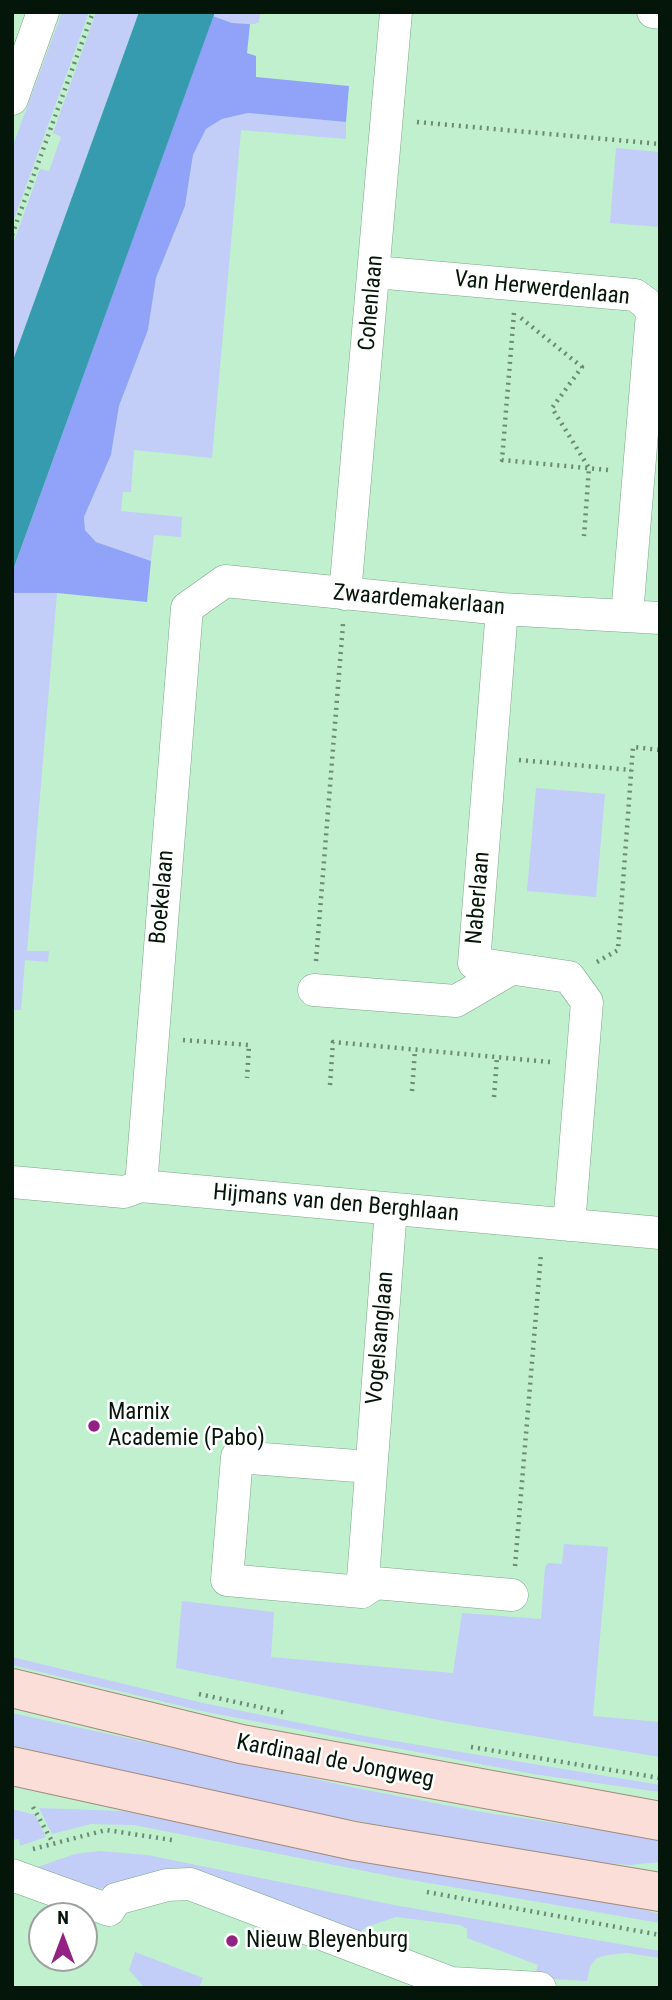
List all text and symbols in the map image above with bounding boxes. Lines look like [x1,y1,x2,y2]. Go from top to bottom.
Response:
street label: Cohenlaan [354,254,390,352]
street label: Van Herwerdenlaan [453,266,631,312]
street label: Zwaardemakerlaan [332,580,506,622]
street label: Boekelaan [145,849,181,945]
street label: Naberlaan [461,851,497,945]
street label: Hijmans van den Berghlaan [212,1180,460,1228]
street label: Vogelsanglaan [361,1270,401,1406]
place label: Marnix Academie (Pabo) [108,1399,265,1453]
marker: Marnix Academie (Pabo) [86,1418,102,1434]
street label: Kardinaal de Jongweg [234,1729,436,1795]
north arrow [28,1902,98,1972]
text: N [57,1906,69,1929]
place label: Nieuw Bleyenburg [246,1927,408,1955]
marker: Nieuw Bleyenburg [224,1933,240,1949]

